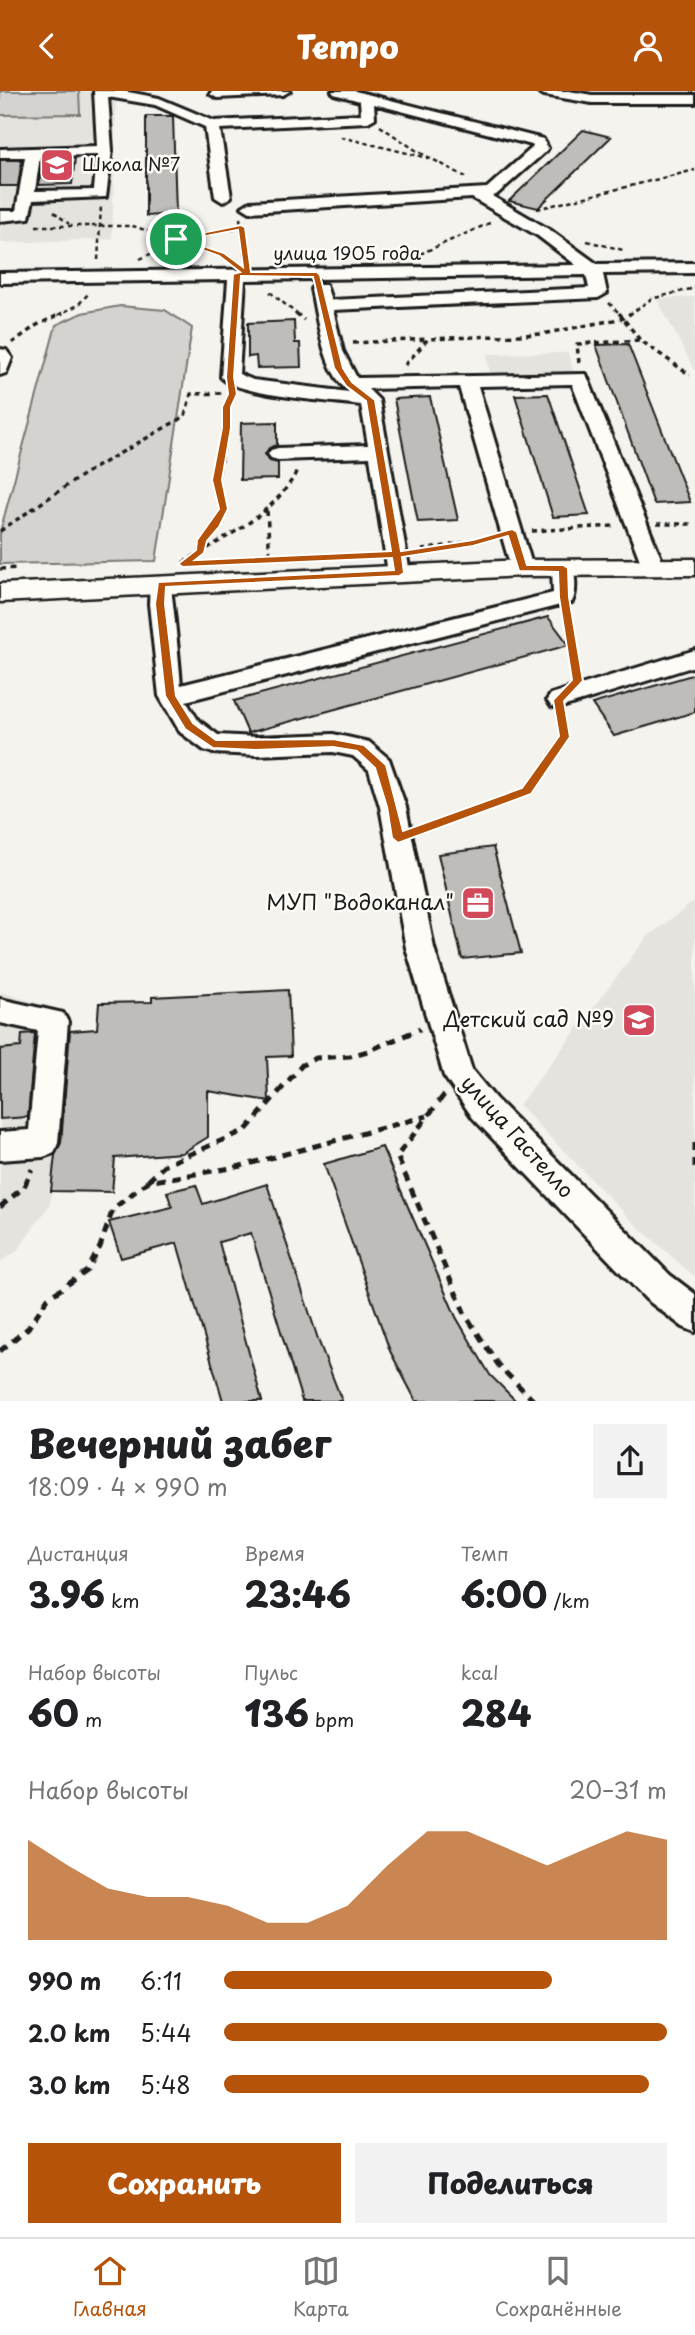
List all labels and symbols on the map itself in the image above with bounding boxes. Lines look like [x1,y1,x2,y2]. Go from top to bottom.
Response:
school or university icon: Школа №7 [38,146,76,184]
place label: Школа №7 [82,150,180,177]
pin [146,209,206,269]
street label: улица 1905 года [273,239,422,266]
office icon: МУП "Водоканал" [459,884,497,922]
place label: МУП "Водоканал" [266,885,454,917]
school or university icon: Детский сад №9 [620,1001,658,1039]
place label: Детский сад №9 [443,1002,614,1034]
street label: улица Гастелло [454,1067,583,1204]

